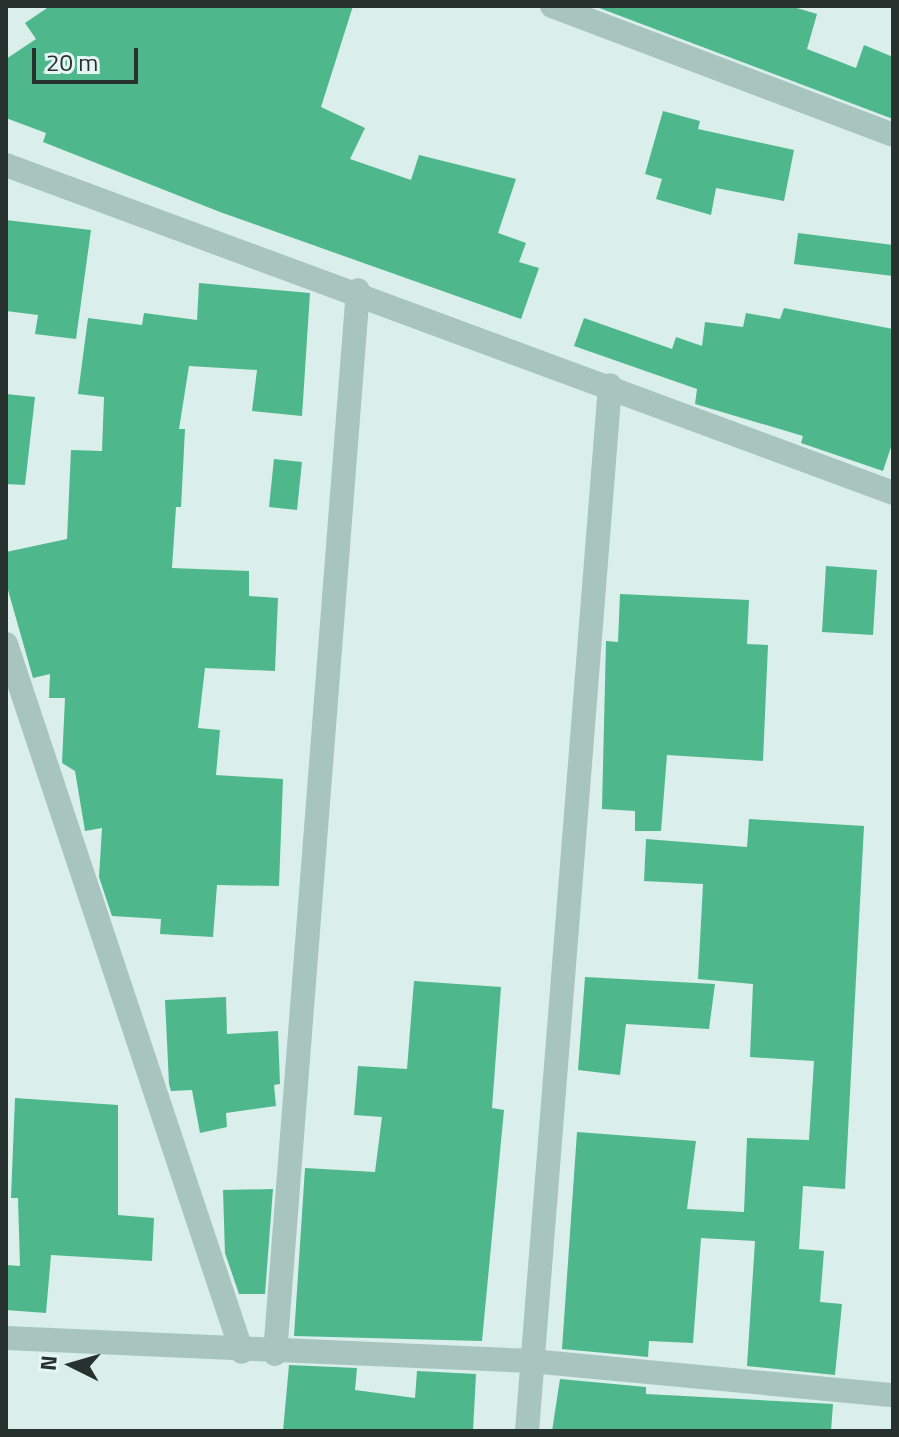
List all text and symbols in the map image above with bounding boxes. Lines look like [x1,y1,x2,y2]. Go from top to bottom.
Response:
scale bar [36,32,142,82]
text: 20 m [46,44,98,80]
north arrow [32,1325,112,1405]
text: N [30,1354,66,1372]

